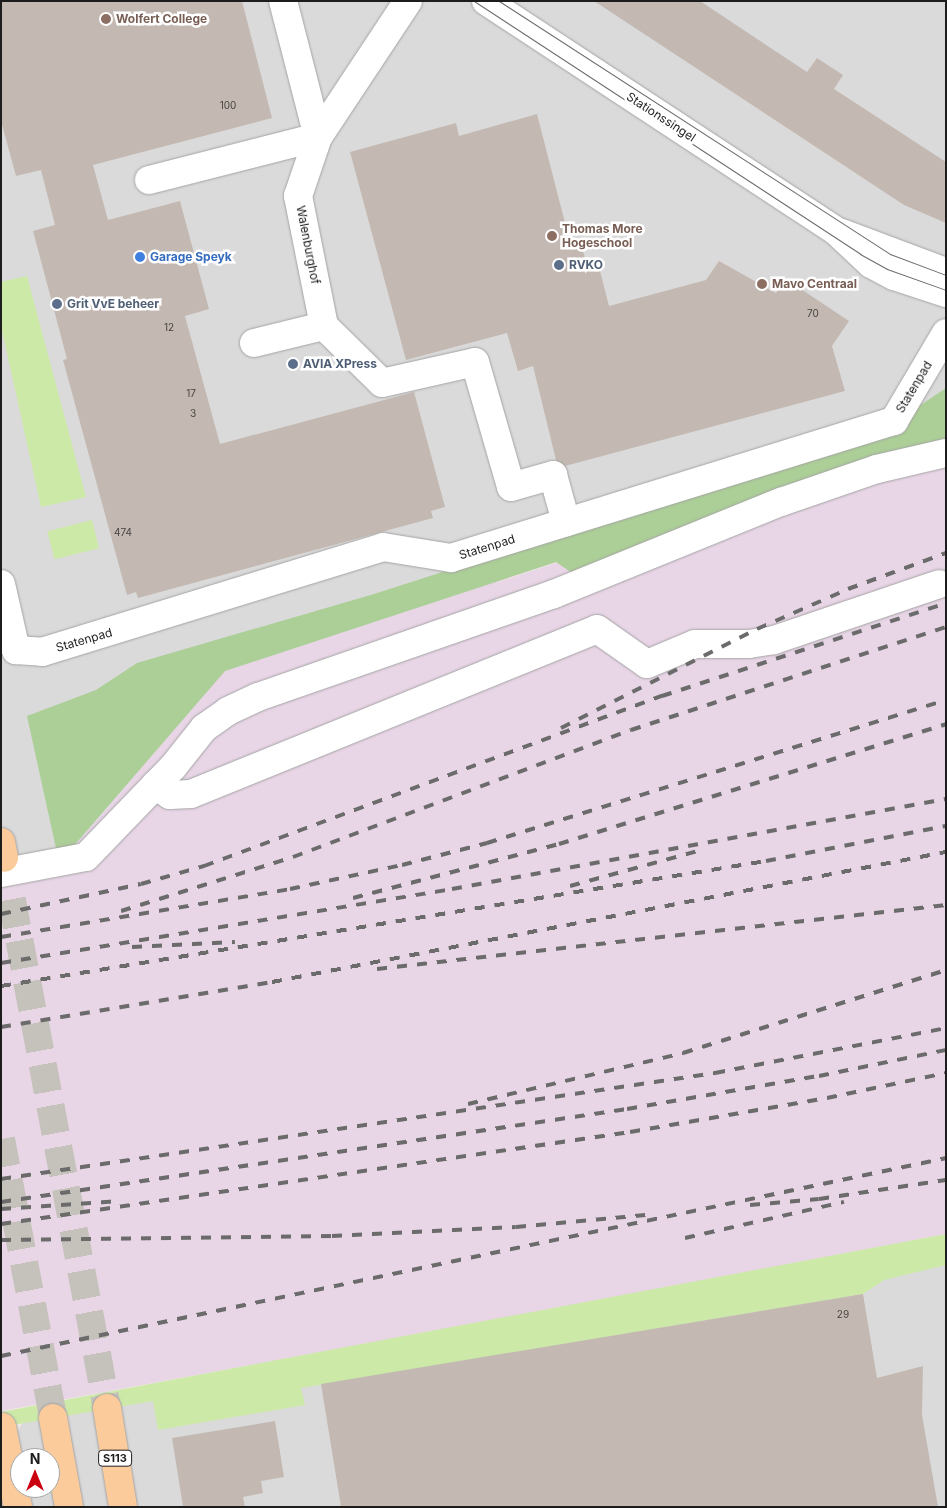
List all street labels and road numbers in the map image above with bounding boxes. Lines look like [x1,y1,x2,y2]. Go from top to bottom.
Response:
street label: Stationssingel [624,89,698,145]
street label: Walenburghof [293,204,323,286]
street label: Statenpad [893,358,935,416]
street label: Statenpad [457,532,517,562]
street label: Statenpad [54,625,114,655]
road number: S113 [98,1450,132,1466]

